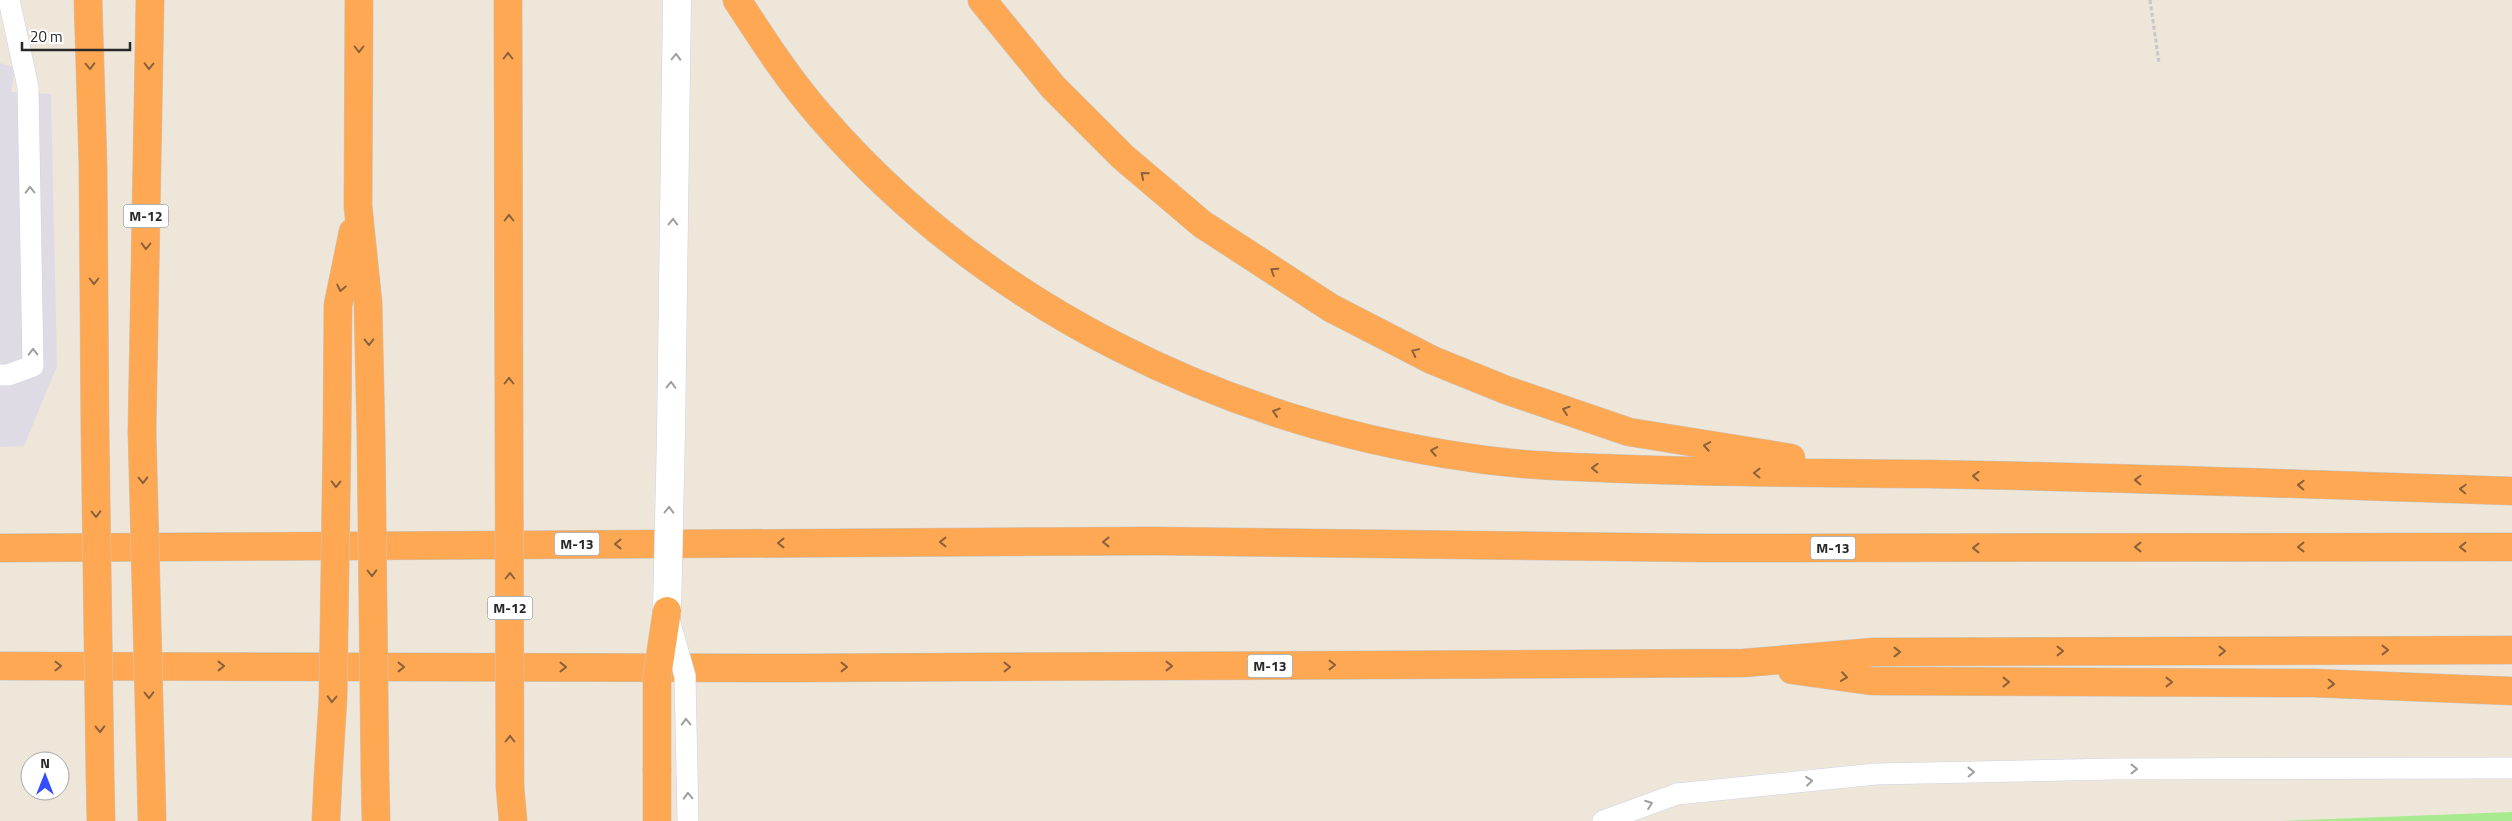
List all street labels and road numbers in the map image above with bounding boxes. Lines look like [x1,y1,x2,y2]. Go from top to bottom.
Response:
road number: M-12 [124,205,168,228]
road number: M-13 [554,532,600,556]
road number: M-13 [1810,536,1856,560]
road number: M-12 [488,596,532,620]
road number: M-13 [1248,654,1292,678]

